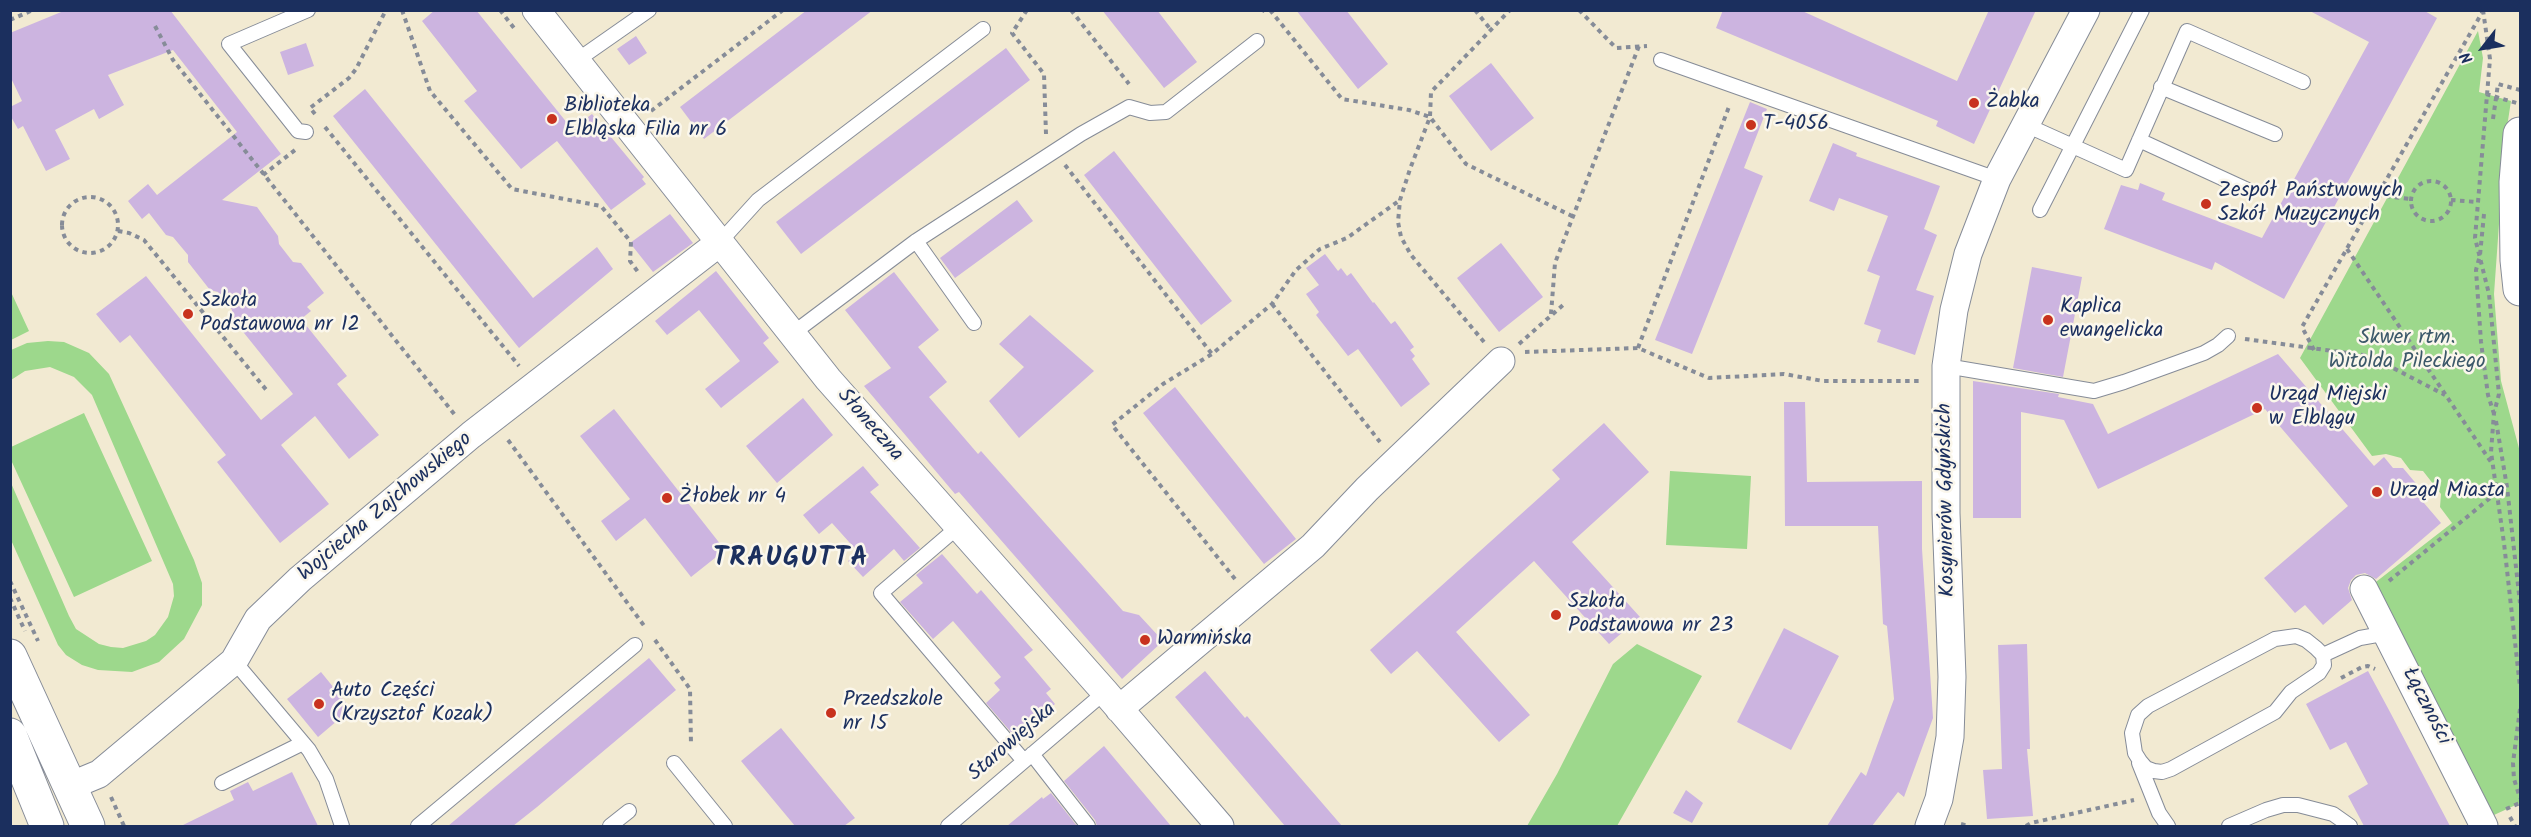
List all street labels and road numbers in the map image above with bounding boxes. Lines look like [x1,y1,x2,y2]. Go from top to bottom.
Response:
street label: Słoneczna [830,384,908,468]
street label: Kosynierów Gdyńskich [1934,403,1962,597]
street label: Wojciecha Zajchowskiego [294,428,478,588]
street label: Łączności [2395,664,2455,750]
street label: Starowiejska [964,698,1062,788]

